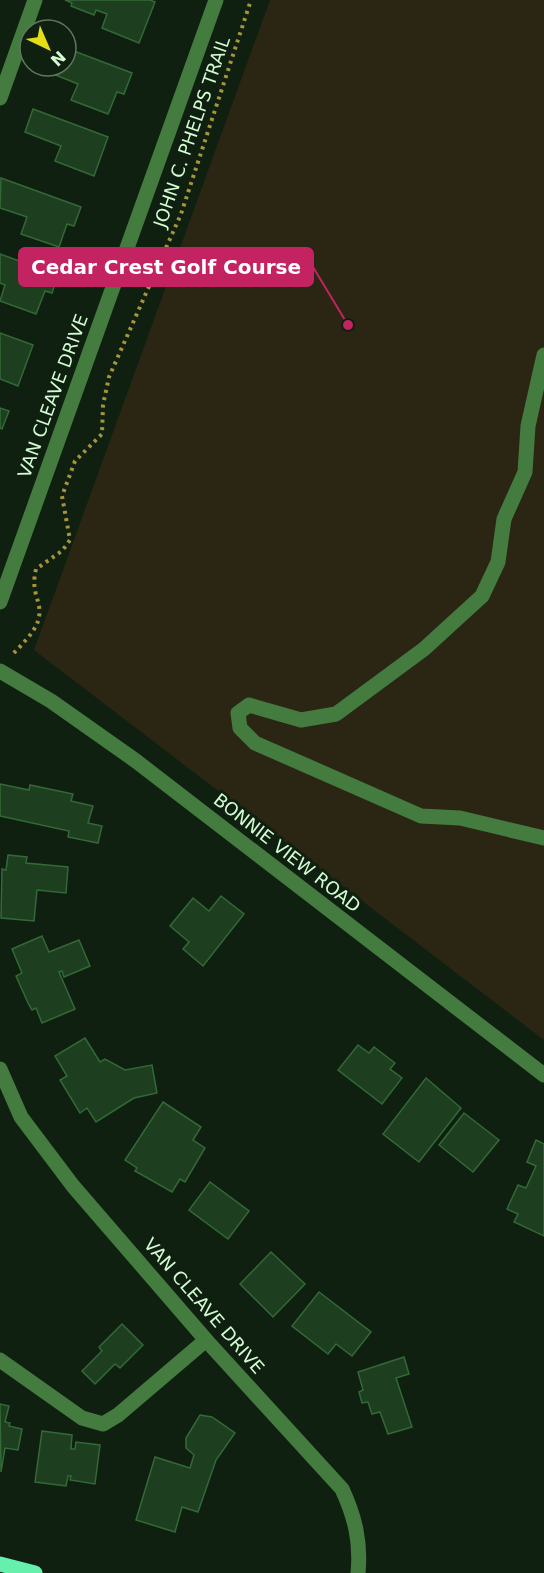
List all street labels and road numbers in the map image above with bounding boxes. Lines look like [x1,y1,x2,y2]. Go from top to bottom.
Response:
street label: JOHN C. PHELPS TRAIL [149,34,234,231]
street label: VAN CLEAVE DRIVE [13,311,92,481]
street label: BONNIE VIEW ROAD [210,789,365,916]
street label: VAN CLEAVE DRIVE [140,1234,269,1378]

